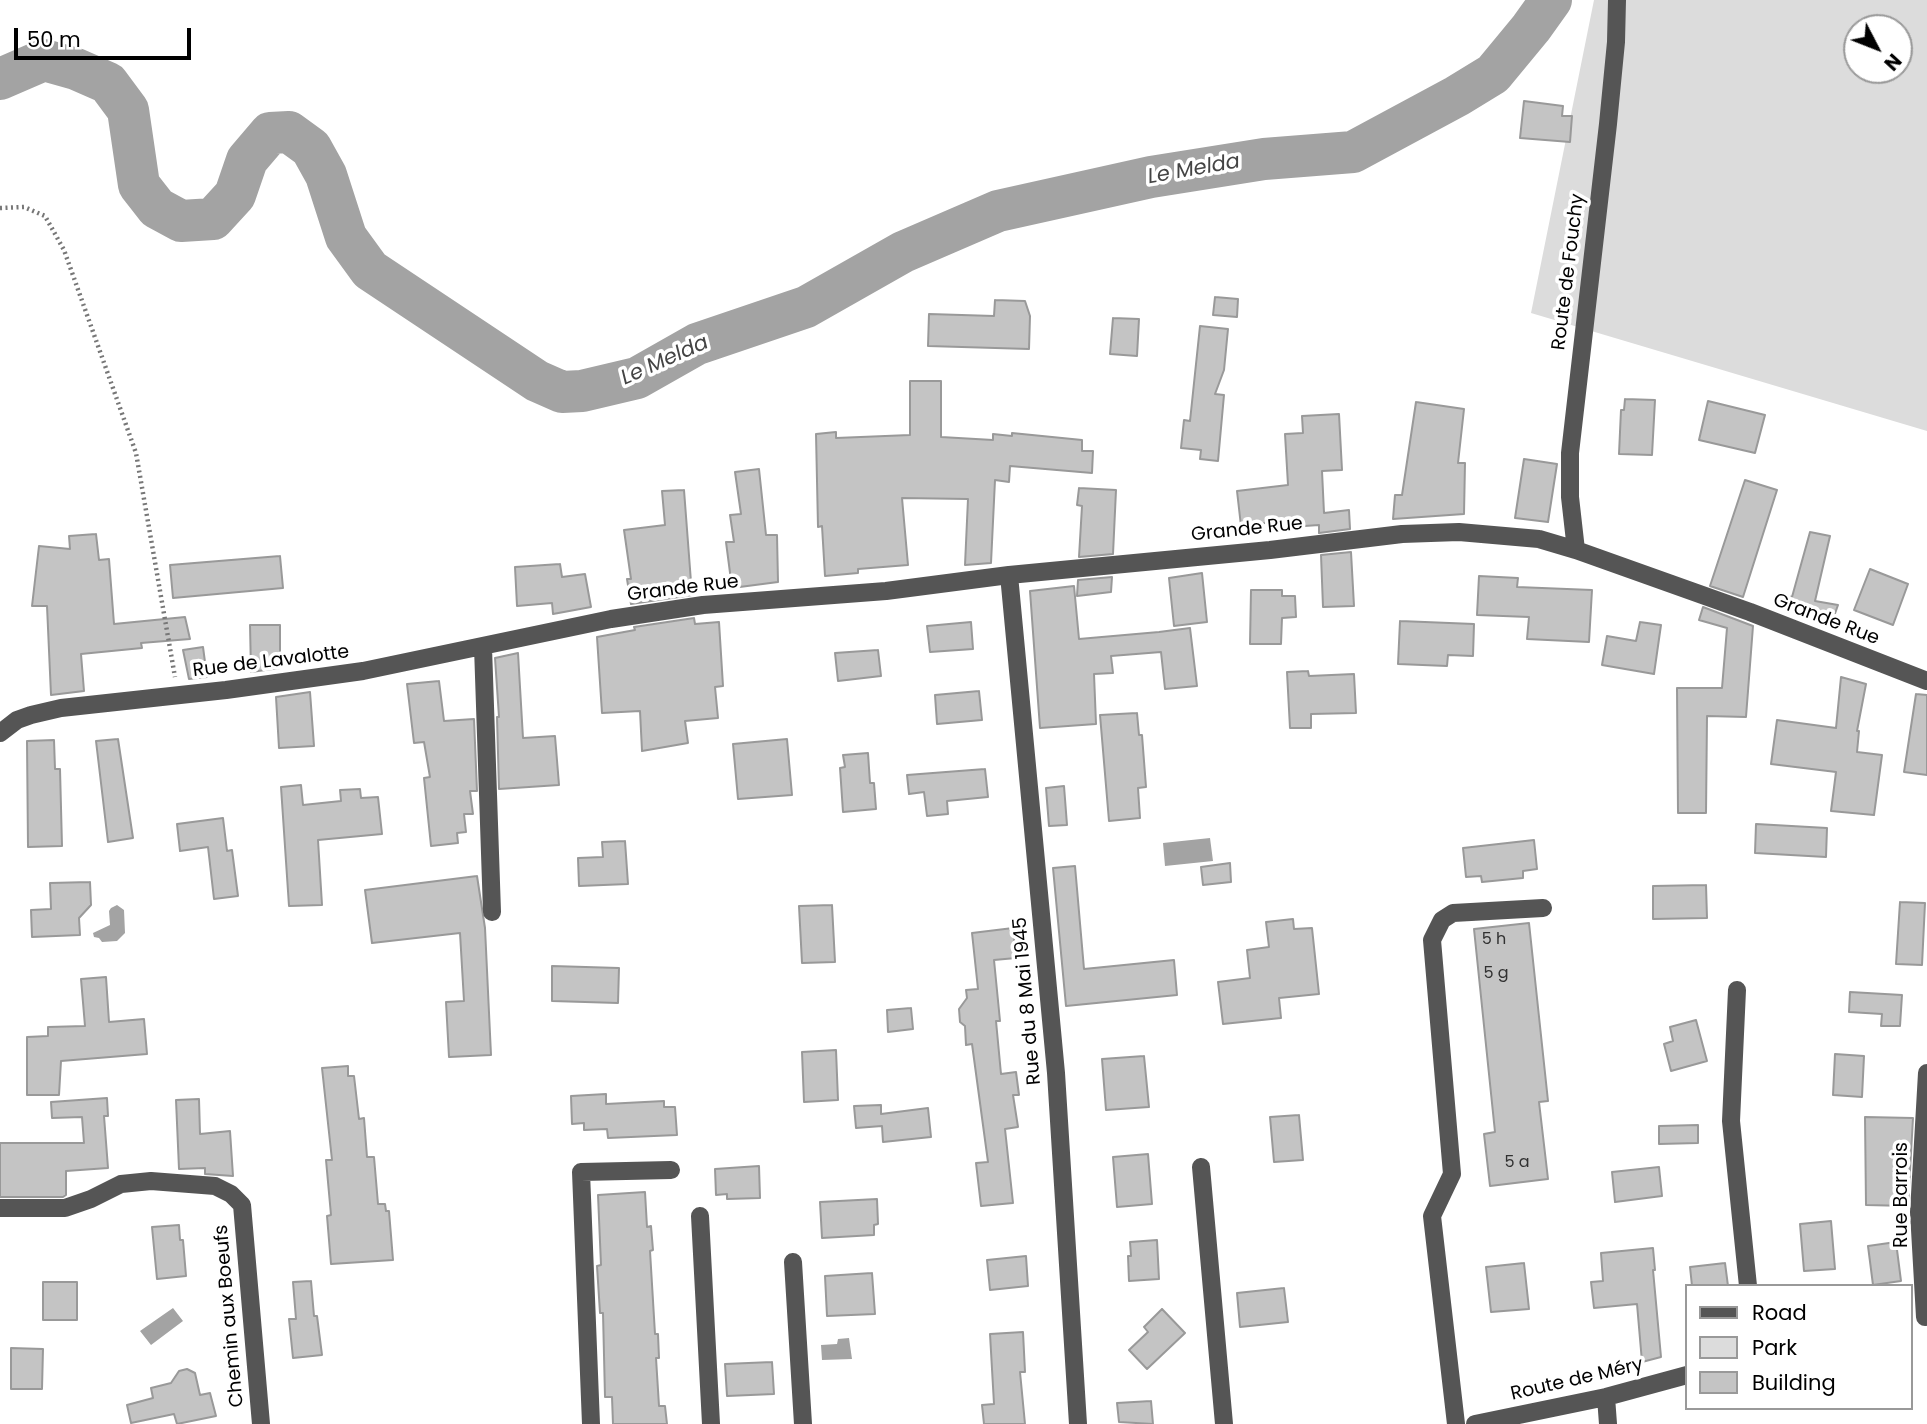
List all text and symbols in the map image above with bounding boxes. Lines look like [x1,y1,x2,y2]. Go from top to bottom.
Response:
scale bar [18,14,194,58]
north arrow [1843,14,1913,84]
text: 50 m [27,25,81,54]
text: N [1878,48,1907,76]
water label: Le Melda [1146,150,1242,190]
street label: Route de Fouchy [1548,192,1590,352]
water label: Le Melda [617,331,713,391]
street label: Grande Rue [1190,513,1304,547]
street label: Grande Rue [626,571,740,607]
street label: Grande Rue [1770,589,1882,651]
street label: Rue de Lavalotte [192,641,350,683]
street label: Rue du 8 Mai 1945 [1009,916,1047,1086]
house number: 5 h [1482,930,1506,950]
house number: 5 g [1483,964,1509,984]
street label: Rue Barrois [1891,1142,1913,1248]
house number: 5 a [1504,1153,1530,1173]
street label: Chemin aux Boeufs [211,1224,249,1408]
legend [1686,1284,1913,1410]
text: Road [1752,1298,1807,1327]
text: Park [1752,1333,1797,1362]
street label: Route de Méry [1509,1354,1645,1406]
text: Building [1752,1368,1836,1397]

